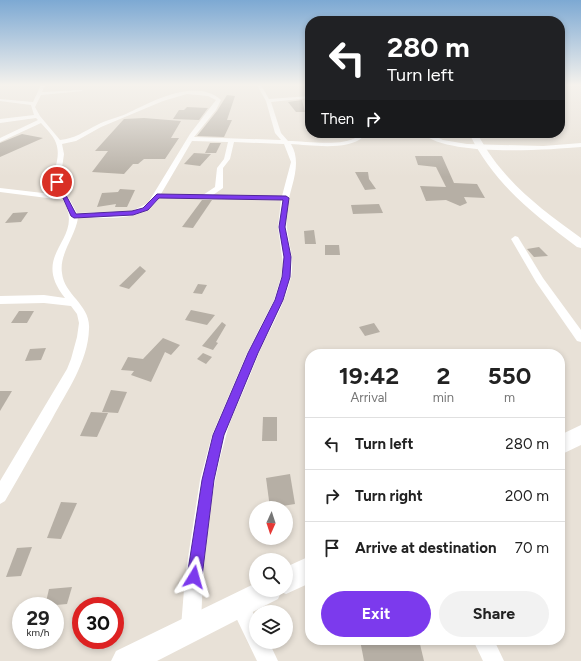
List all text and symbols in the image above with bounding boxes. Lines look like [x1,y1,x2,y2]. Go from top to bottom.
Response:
text: 280 m [387,30,470,64]
icon: left [321,32,373,84]
text: Turn left [387,64,454,86]
icon: right [362,108,384,130]
text: Then [321,110,354,128]
pin [40,165,74,199]
icon: arrive [46,171,68,193]
text: 19:42 [339,361,399,390]
text: 2 [437,361,450,390]
text: 550 [488,361,531,390]
text: Arrival [351,390,387,405]
text: min [433,390,454,405]
text: m [504,390,515,405]
icon: left [321,433,343,455]
text: Turn left [355,435,413,453]
text: 280 m [505,435,549,453]
icon: right [321,485,343,507]
text: Turn right [355,487,423,505]
text: 200 m [505,487,549,505]
north arrow [249,501,293,545]
map controls [249,501,293,649]
icon: arrive [321,537,343,559]
text: Arrive at destination [355,539,496,557]
text: 70 m [515,539,549,557]
button: search [249,553,293,597]
position arrow [173,556,215,598]
button: Exit [321,591,431,637]
button: Share [439,591,549,637]
speed limit sign: 30 [72,597,124,649]
button: layers [249,605,293,649]
text: 29 [26,606,50,630]
text: km/h [27,626,49,639]

